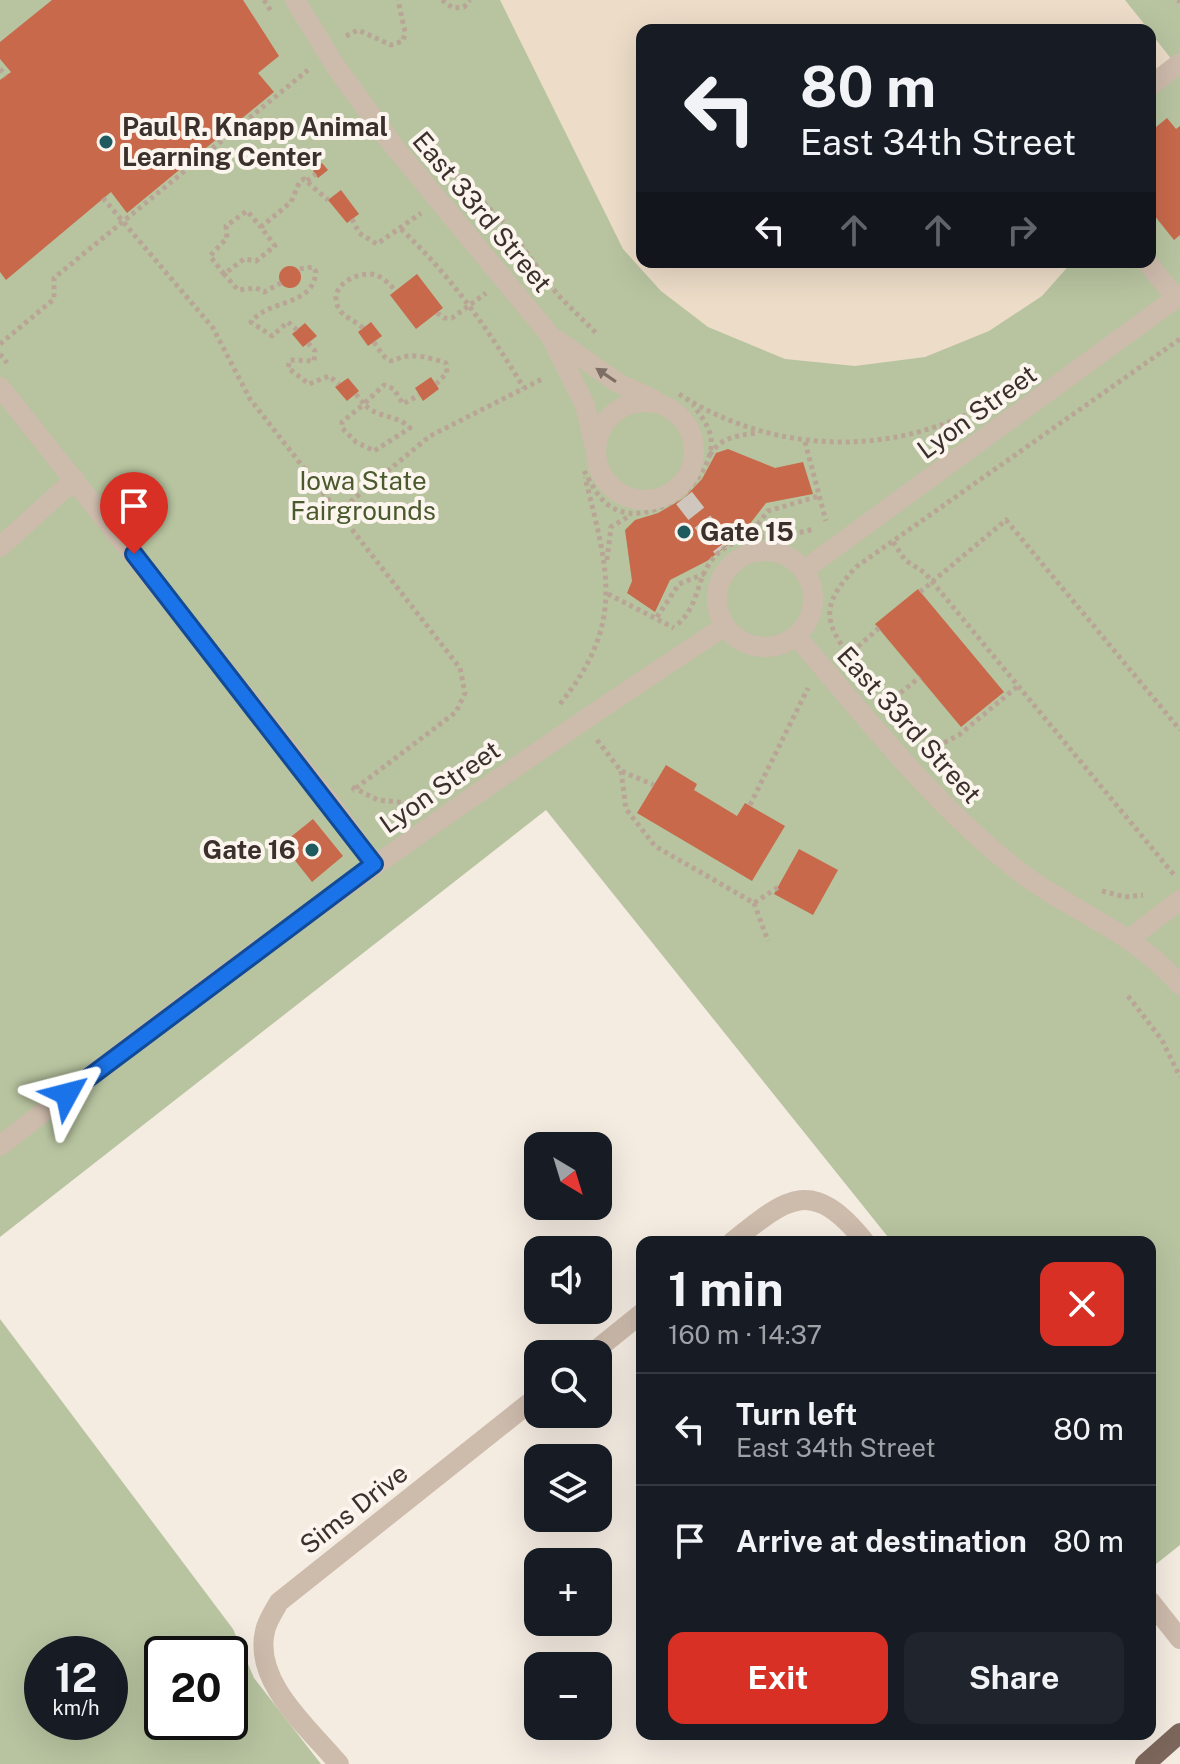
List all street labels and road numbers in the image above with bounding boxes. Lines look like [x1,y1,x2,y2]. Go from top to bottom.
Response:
street label: East 33rd Street [406,125,558,298]
street label: Lyon Street [911,358,1042,465]
street label: East 33rd Street [831,640,988,809]
street label: Lyon Street [374,734,506,839]
street label: Sims Drive [294,1457,414,1560]

